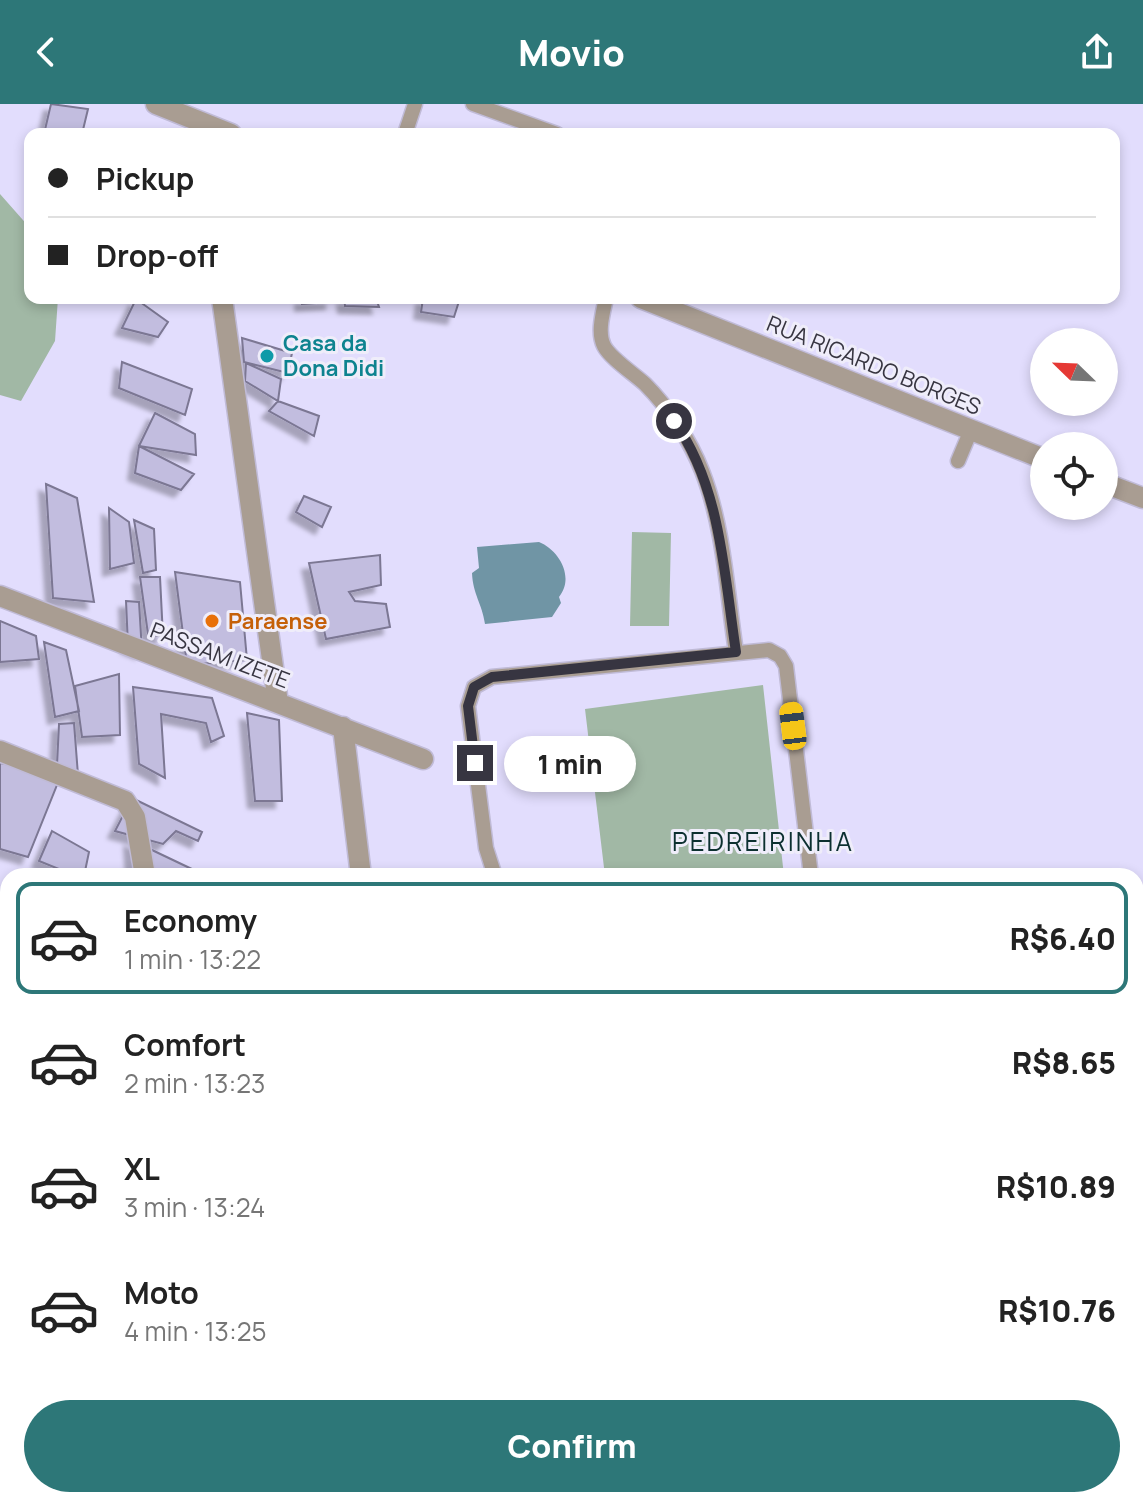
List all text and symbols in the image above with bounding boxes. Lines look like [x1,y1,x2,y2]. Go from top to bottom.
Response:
text: Movio [518,28,625,77]
icon: back [24,30,68,74]
icon: share [1075,30,1119,74]
text: Pickup [96,158,194,199]
text: Drop-off [96,235,218,276]
street label: RUA RICARDO BORGES [762,308,986,422]
place label: Casa da Dona Didi [283,328,384,383]
north arrow [1030,328,1118,416]
map controls [1030,328,1118,520]
marker: Casa da Dona Didi [258,347,276,365]
route start [656,403,692,439]
button: locate [1030,432,1118,520]
place label: Paraense [228,606,327,636]
marker: Paraense [203,612,221,630]
street label: PASSAM IZETE [146,615,294,695]
car [778,701,808,751]
callout: 1 min [503,735,635,791]
route end [457,745,493,781]
text: 1 min [537,746,603,782]
district label: PEDREIRINHA [672,823,854,859]
text: Economy [124,900,257,941]
icon: car [28,902,100,974]
text: R$6.40 [1010,918,1116,959]
text: 1 min · 13:22 [124,941,261,977]
text: Comfort [124,1024,246,1065]
icon: car [28,1026,100,1098]
text: R$8.65 [1012,1042,1116,1083]
text: 2 min · 13:23 [124,1065,265,1101]
text: XL [124,1148,160,1189]
icon: car [28,1150,100,1222]
text: R$10.89 [996,1166,1116,1207]
text: 3 min · 13:24 [124,1189,265,1225]
text: Moto [124,1272,199,1313]
icon: car [28,1274,100,1346]
text: R$10.76 [998,1290,1116,1331]
text: 4 min · 13:25 [124,1313,267,1349]
button: Confirm [24,1400,1120,1492]

